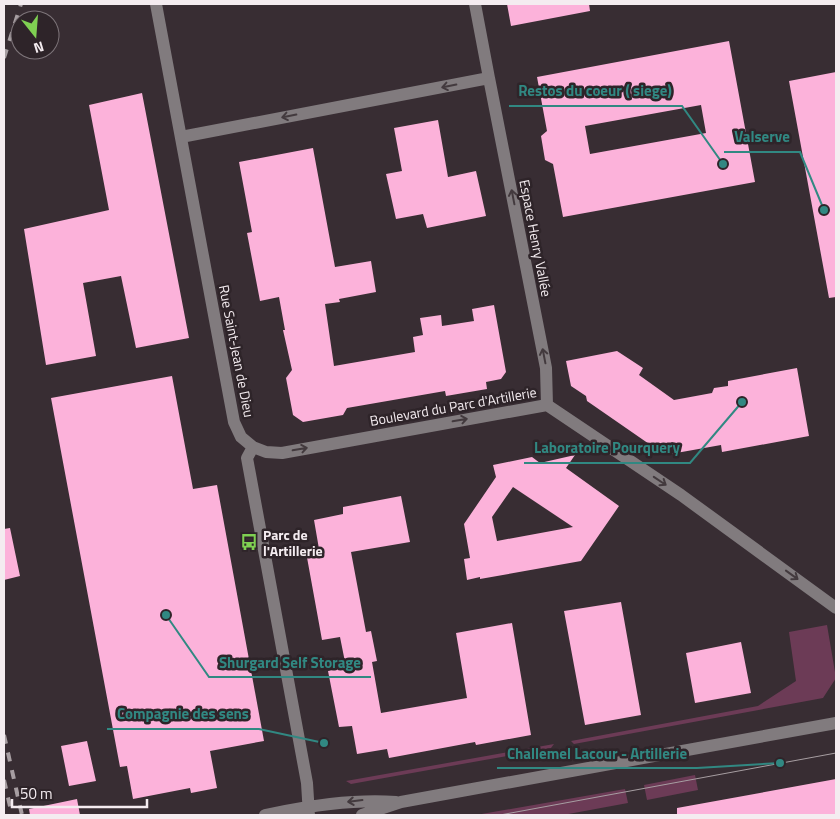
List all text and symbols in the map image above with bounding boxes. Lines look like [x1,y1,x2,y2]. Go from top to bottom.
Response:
north arrow [10,10,60,60]
text: N [31,36,47,59]
callout: Restos du coeur ( siege) [509,76,682,106]
text: Restos du coeur ( siege) [518,79,672,102]
one-way arrow [441,81,457,91]
one-way arrow [282,112,298,122]
callout: Valserve [724,122,800,152]
text: Valserve [734,125,790,148]
street label: Espace Henry Vallée [514,178,558,298]
one-way arrow [507,189,517,205]
street label: Rue Saint-Jean de Dieu [214,283,260,419]
one-way arrow [538,349,548,365]
street label: Boulevard du Parc d'Artillerie [368,381,538,431]
one-way arrow [452,415,468,425]
callout: Laboratoire Pourquery [524,433,690,463]
text: Laboratoire Pourquery [534,436,680,459]
one-way arrow [292,444,308,454]
one-way arrow [653,476,667,486]
place label: Parc de l'Artillerie [263,524,323,561]
bus stop icon: Parc de l'Artillerie [239,532,259,552]
one-way arrow [785,570,799,580]
callout: Shurgard Self Storage [209,647,371,677]
text: Shurgard Self Storage [219,651,361,674]
callout: Compagnie des sens [107,699,259,729]
text: Compagnie des sens [117,702,249,725]
callout: Challemel Lacour - Artillerie [497,738,697,768]
text: Challemel Lacour - Artillerie [507,742,687,765]
scale bar [12,776,148,808]
text: 50 m [20,782,53,805]
one-way arrow [347,797,363,807]

